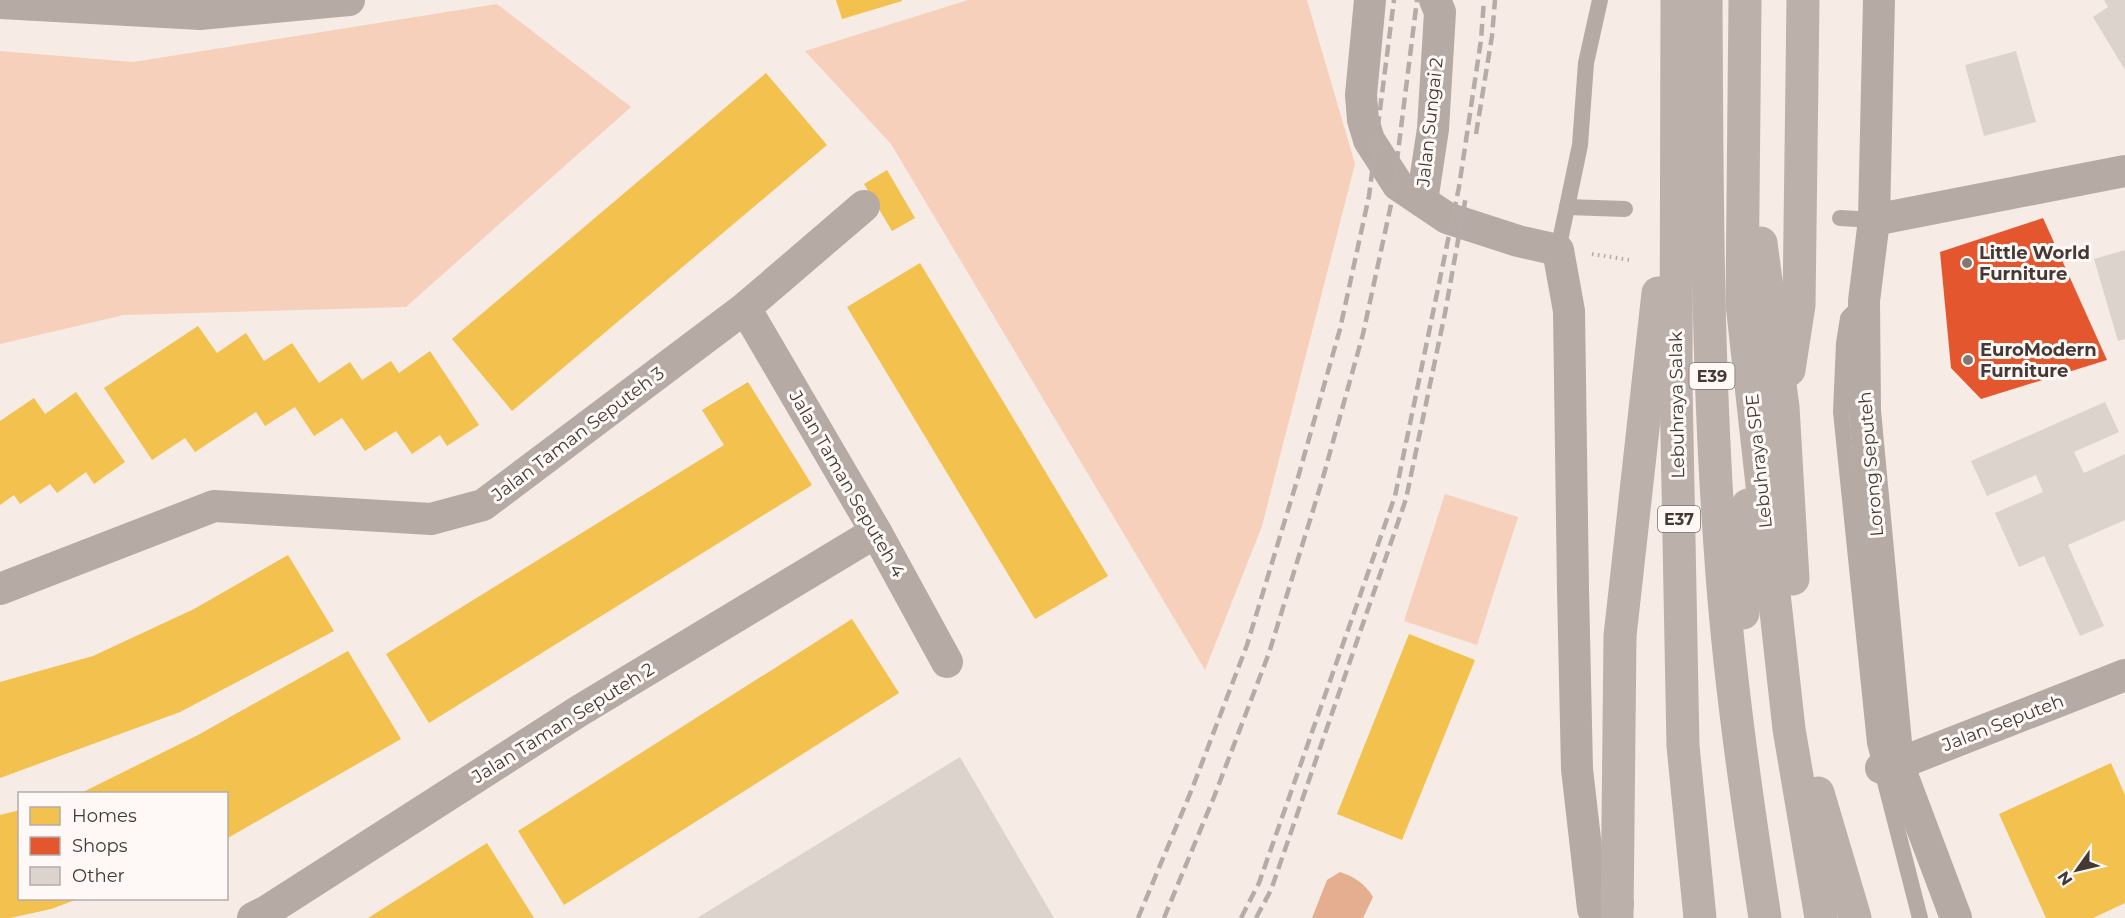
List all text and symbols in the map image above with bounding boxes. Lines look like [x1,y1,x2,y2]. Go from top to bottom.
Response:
street label: Jalan Sungai 2 [1412,56,1448,189]
place label: Little World Furniture [1979,242,2090,285]
marker: Little World Furniture [1960,256,1974,270]
street label: Lebuhraya Salak [1665,331,1689,479]
place label: EuroModern Furniture [1980,339,2097,382]
marker: EuroModern Furniture [1961,353,1975,367]
street label: Jalan Taman Seputeh 3 [487,362,669,507]
road number: E39 [1690,363,1734,389]
street label: Jalan Taman Seputeh 4 [784,386,910,581]
street label: Lorong Seputeh [1854,391,1888,537]
street label: Lebuhraya SPE [1741,393,1777,529]
road number: E37 [1658,506,1700,532]
street label: Jalan Taman Seputeh 2 [467,658,658,789]
street label: Jalan Seputeh [1938,690,2067,757]
legend [18,792,228,900]
text: Homes [72,805,137,827]
text: Shops [72,835,128,857]
north arrow [2047,840,2107,900]
text: Other [72,865,125,887]
text: N [2053,867,2076,889]

